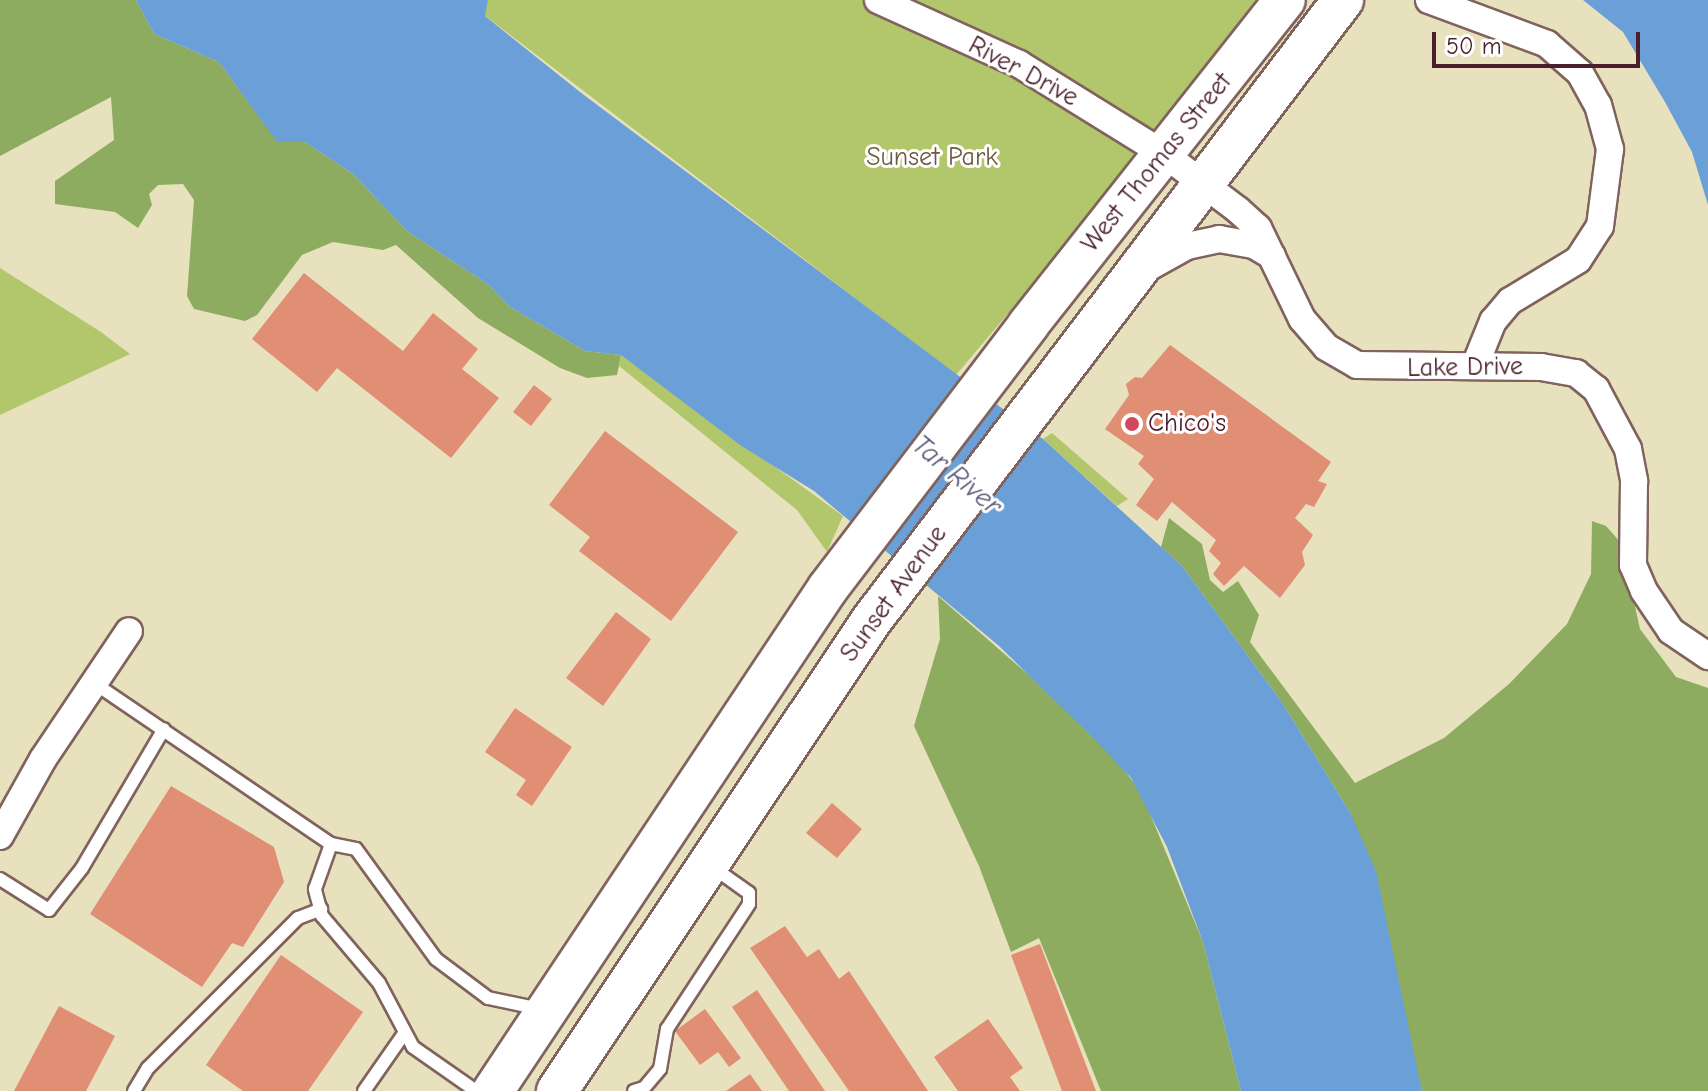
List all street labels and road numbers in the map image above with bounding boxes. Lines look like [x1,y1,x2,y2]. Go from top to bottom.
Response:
street label: River Drive [963,30,1083,114]
street label: West Thomas Street [1075,67,1239,259]
street label: Lake Drive [1407,351,1523,385]
street label: Sunset Avenue [834,520,954,668]

